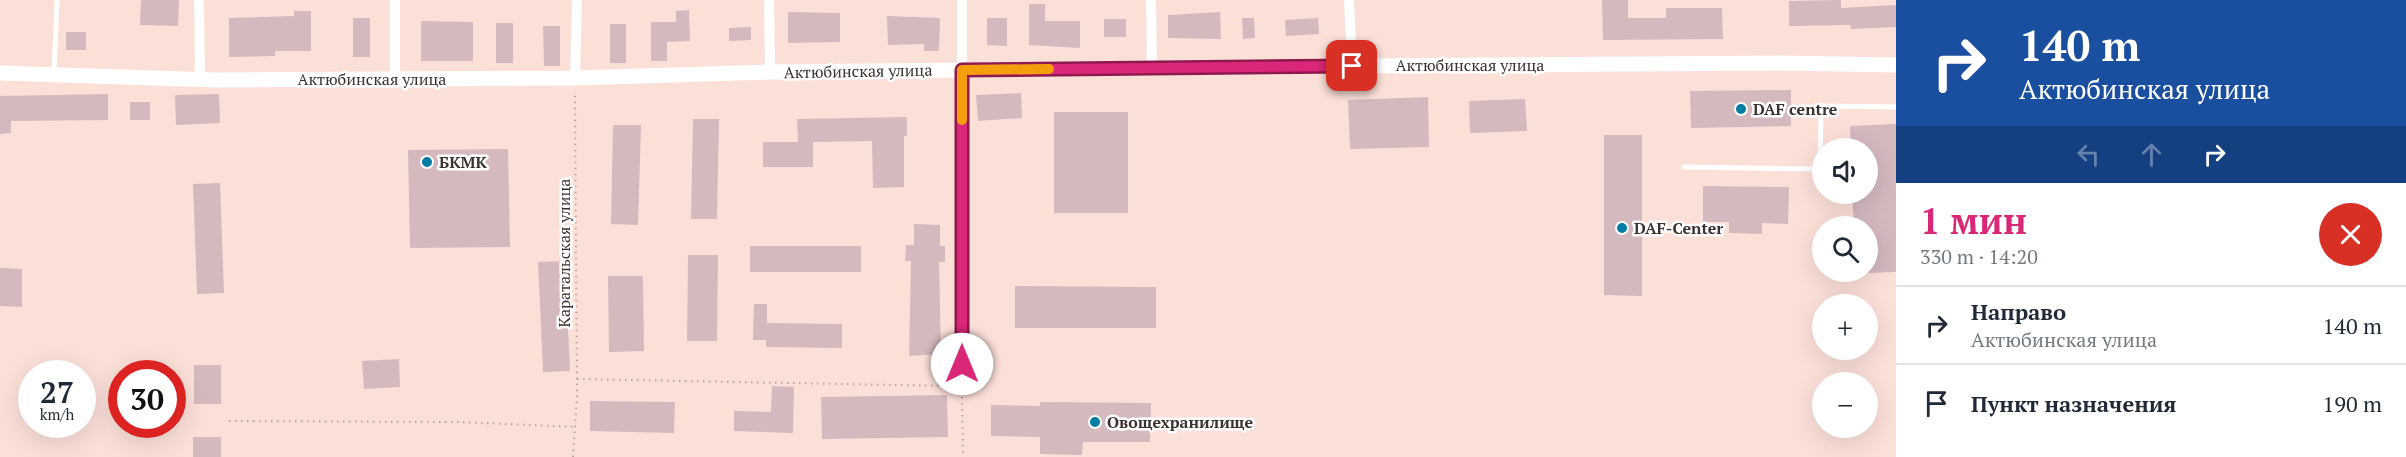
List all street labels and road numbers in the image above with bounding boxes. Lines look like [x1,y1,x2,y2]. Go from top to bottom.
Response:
street label: Актюбинская улица [1396,54,1544,76]
street label: Актюбинская улица [783,59,933,83]
street label: Актюбинская улица [298,68,446,90]
street label: Каратальская улица [553,179,575,327]

